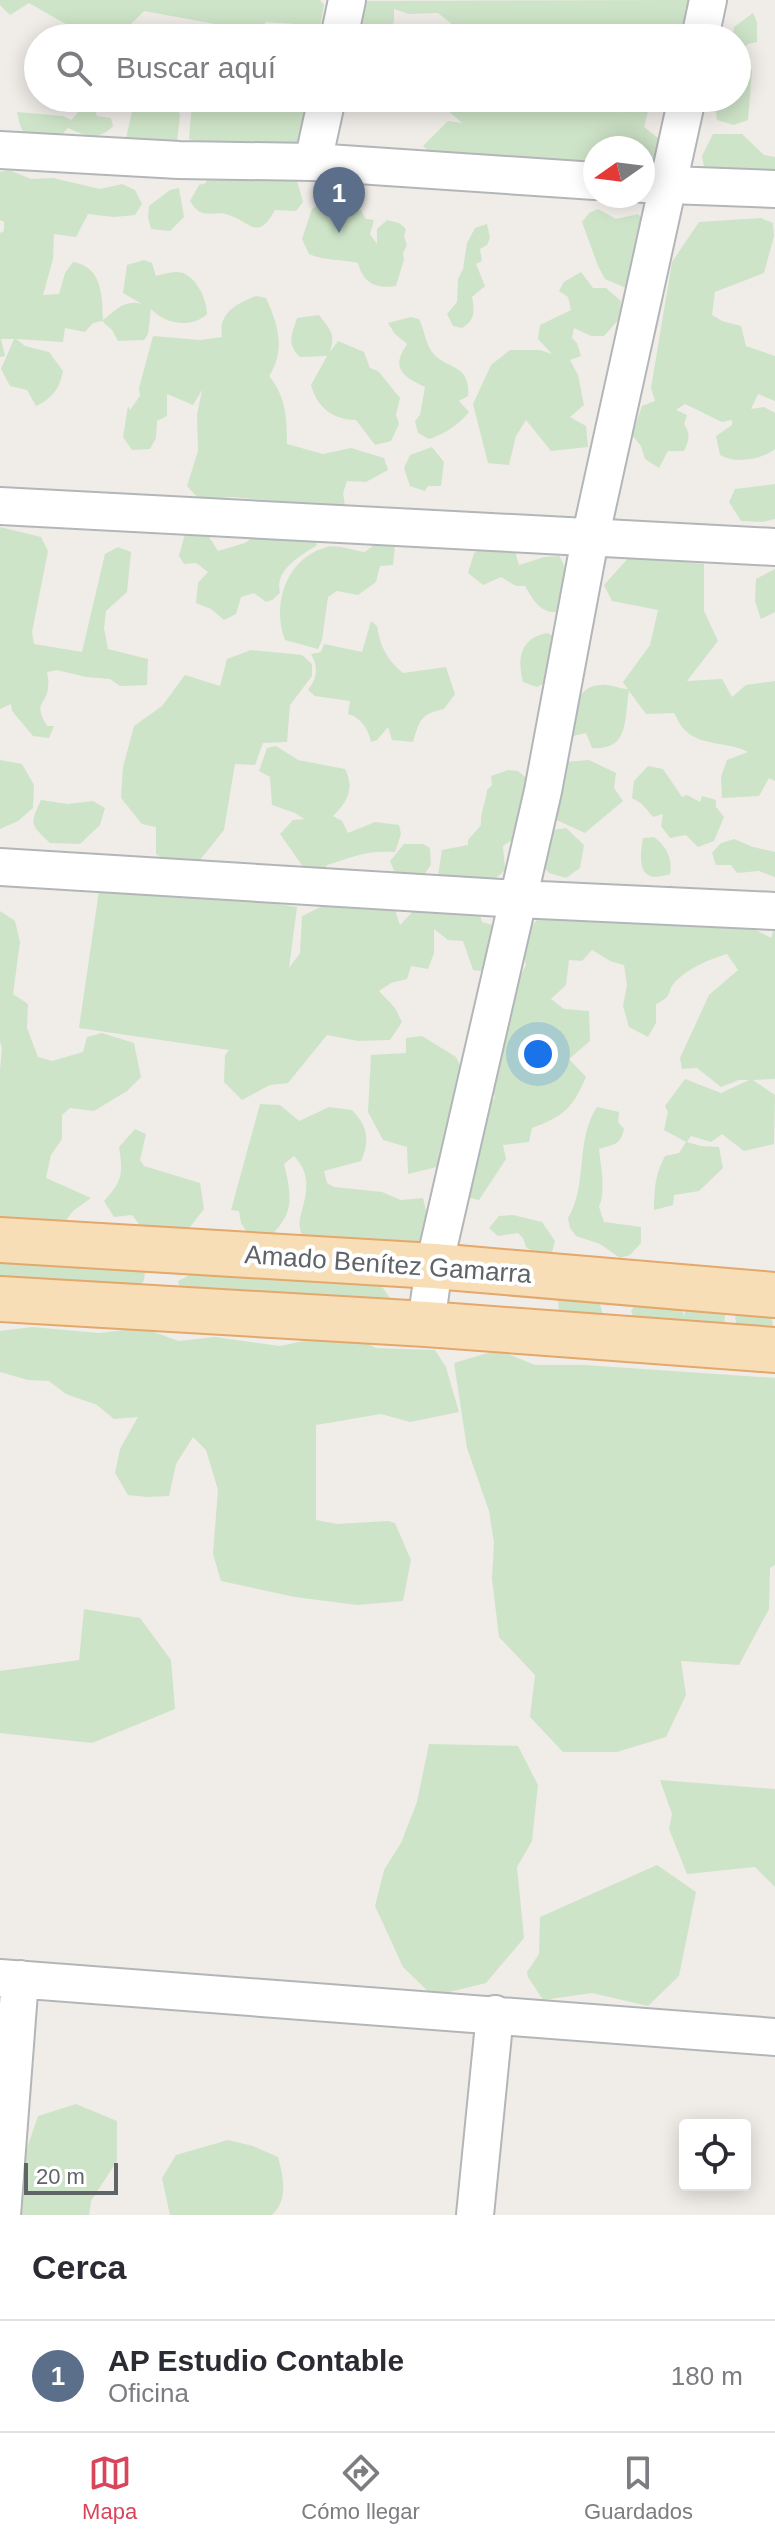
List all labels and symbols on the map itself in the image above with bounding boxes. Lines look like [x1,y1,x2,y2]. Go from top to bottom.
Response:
north arrow [583,136,655,208]
pin: 1 [313,167,365,233]
your location [518,1034,558,1074]
street label: Amado Benítez Gamarra [244,1239,533,1289]
scale bar [24,2159,118,2195]

